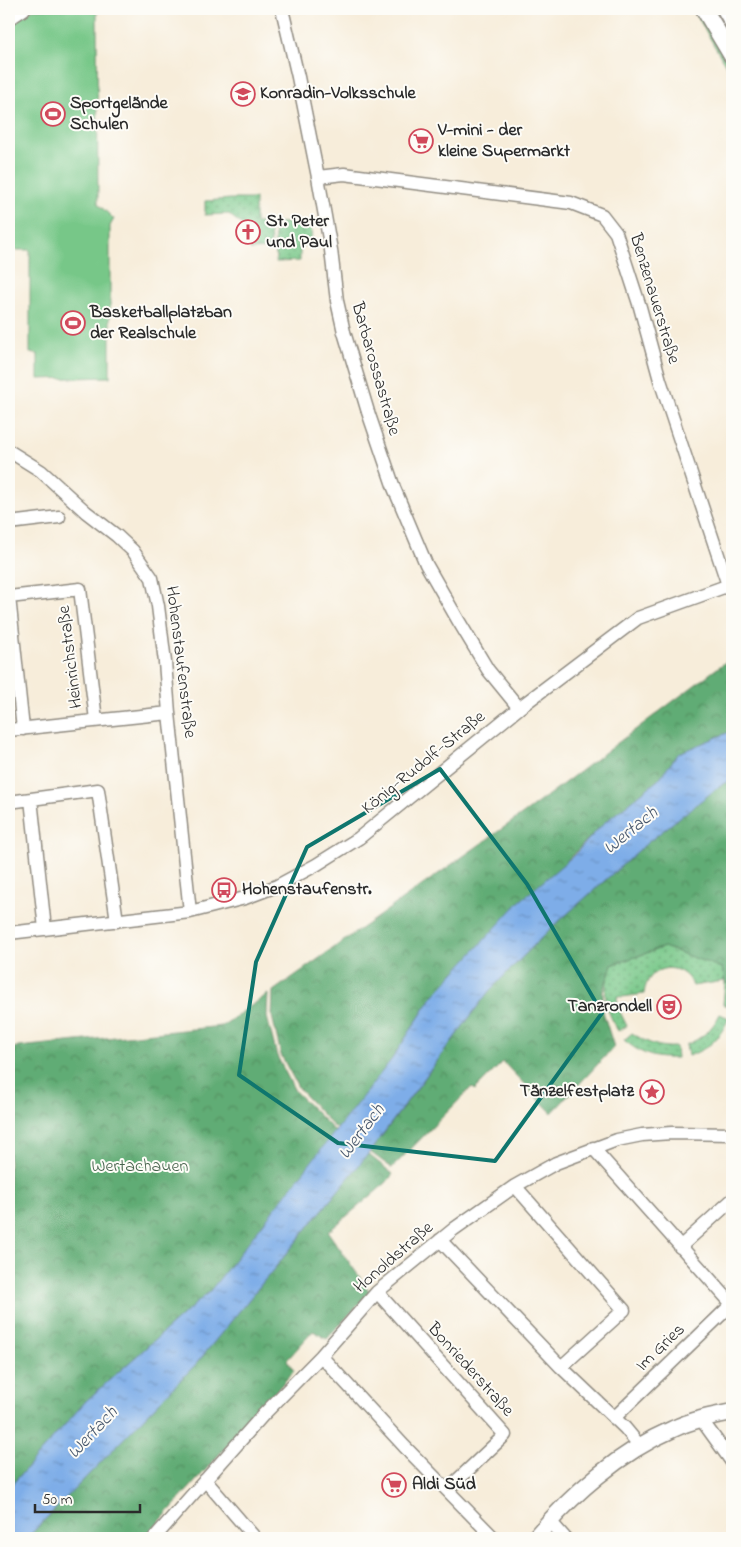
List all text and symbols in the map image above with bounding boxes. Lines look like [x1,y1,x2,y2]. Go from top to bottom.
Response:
school or university icon: Konradin-Volksschule [230,81,256,107]
place label: Konradin-Volksschule [260,81,417,107]
place label: Sportgelände Schulen [70,91,169,138]
sports icon: Sportgelände Schulen [40,101,66,127]
place label: V-mini - der kleine Supermarkt [437,118,571,165]
supermarket icon: V-mini - der kleine Supermarkt [408,128,434,154]
place label: St. Peter und Paul [266,209,332,256]
church icon: St. Peter und Paul [235,219,261,245]
street label: Benzenauerstraße [622,230,686,368]
street label: Barbarossastraße [343,298,407,440]
place label: Basketballplatzban der Realschule [89,300,232,347]
sports icon: Basketballplatzban der Realschule [60,310,86,336]
street label: Hohenstaufenstraße [158,584,202,741]
street label: Heinrichstraße [52,603,90,710]
street label: König-Rudolf-Straße [356,704,493,822]
water label: Wertach [598,800,665,861]
bus stop icon: Hohenstaufenstr. [211,877,237,903]
place label: Hohenstaufenstr. [242,877,372,903]
place label: Tanzrondell [568,994,652,1020]
theatre icon: Tanzrondell [656,994,682,1020]
place label: Tänzelfestplatz [520,1079,634,1105]
place icon: Tänzelfestplatz [639,1079,665,1105]
water label: Wertach [332,1098,392,1165]
park label: Wertachauen [92,1154,189,1180]
street label: Honoldstraße [348,1215,440,1300]
street label: Bonriederstraße [420,1316,520,1424]
street label: Im Gries [630,1318,692,1378]
water label: Wertach [62,1400,125,1465]
supermarket icon: Aldi Süd [381,1472,407,1498]
place label: Aldi Süd [412,1472,477,1498]
scale bar [35,1482,140,1514]
text: 50 m [42,1489,73,1511]

